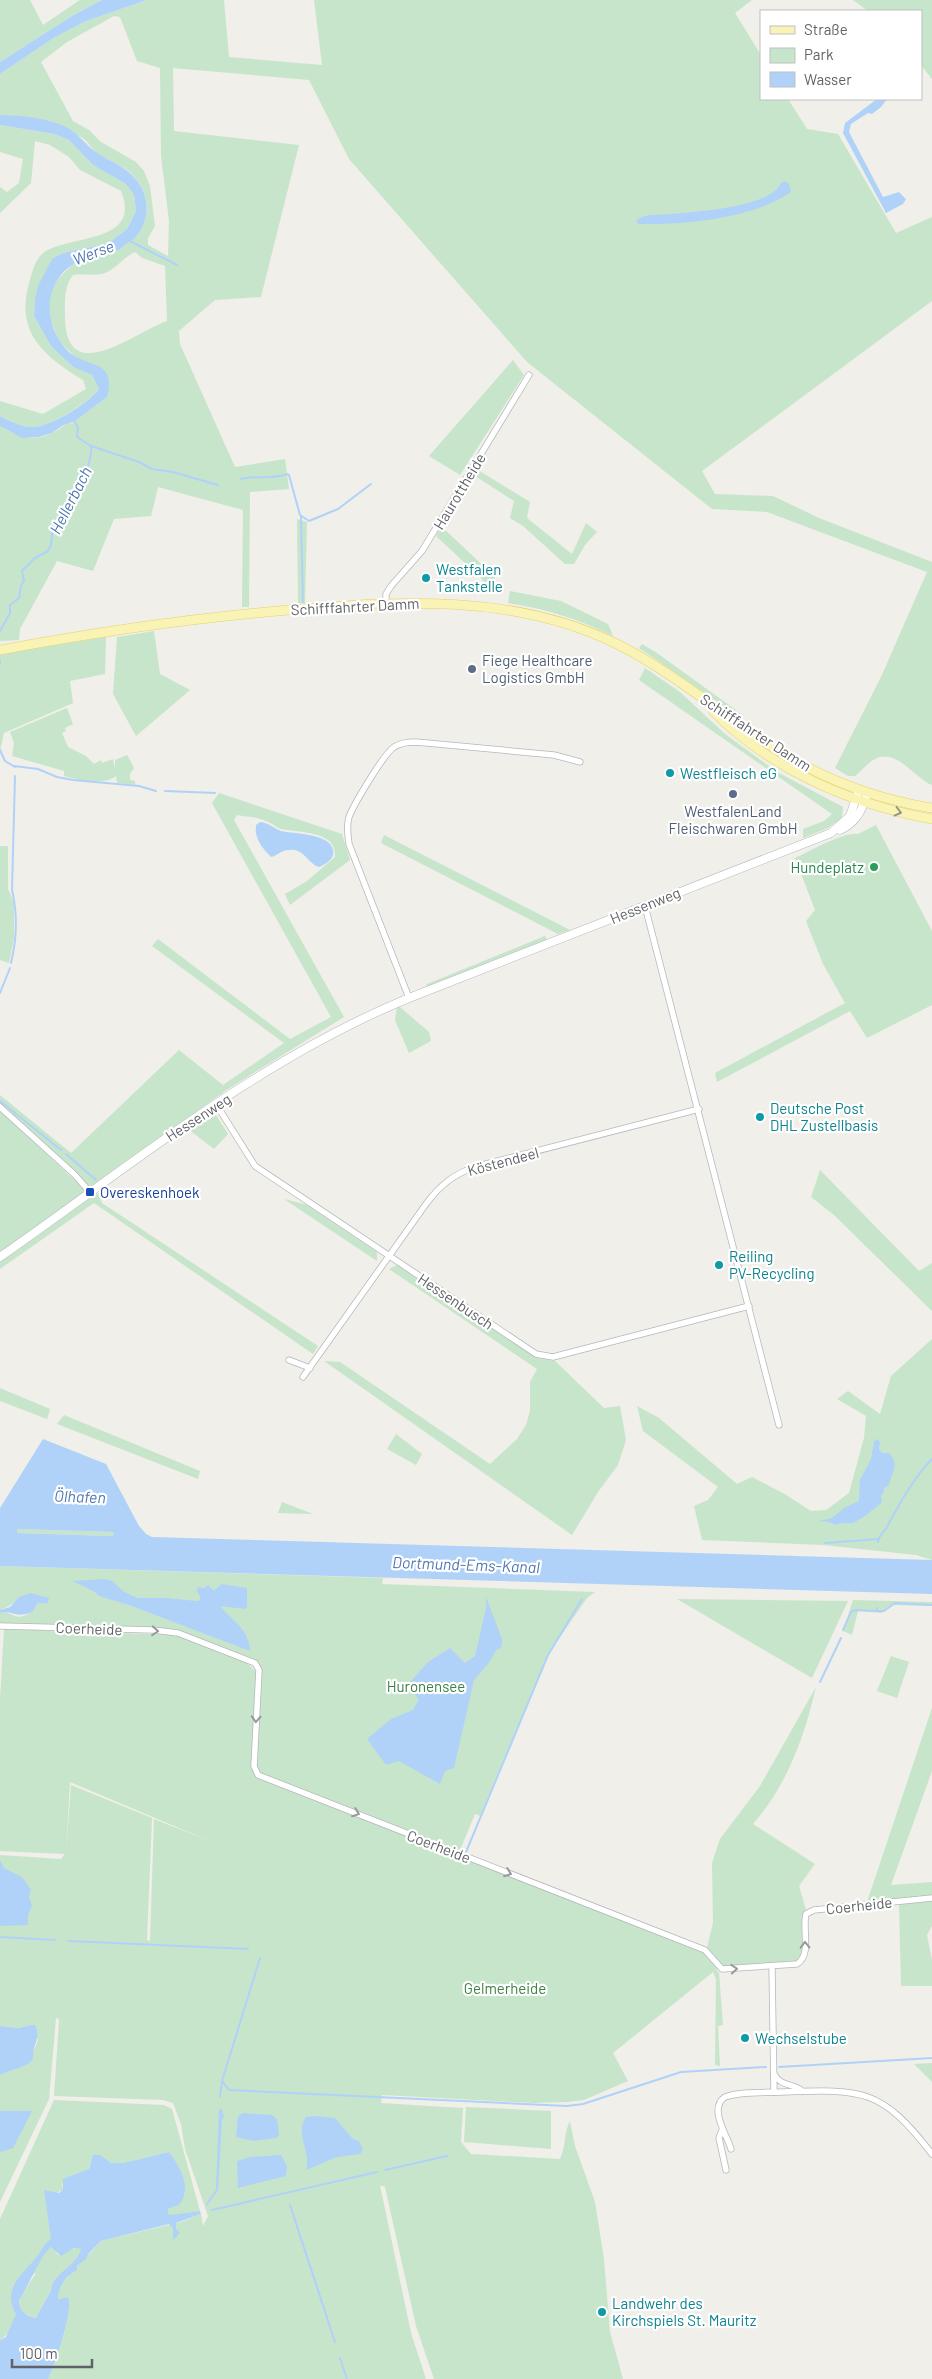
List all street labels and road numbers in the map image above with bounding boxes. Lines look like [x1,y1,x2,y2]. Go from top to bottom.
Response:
street label: Haurottheide [429,450,489,532]
street label: Schifffahrter Damm [290,594,420,618]
street label: Schifffahrter Damm [697,689,815,775]
street label: Hessenweg [607,883,683,927]
street label: Hessenweg [162,1089,234,1145]
street label: Köstendeel [465,1143,541,1179]
street label: Hessenbusch [415,1269,497,1333]
street label: Coerheide [55,1618,123,1638]
street label: Coerheide [405,1826,473,1866]
street label: Coerheide [825,1893,893,1917]

